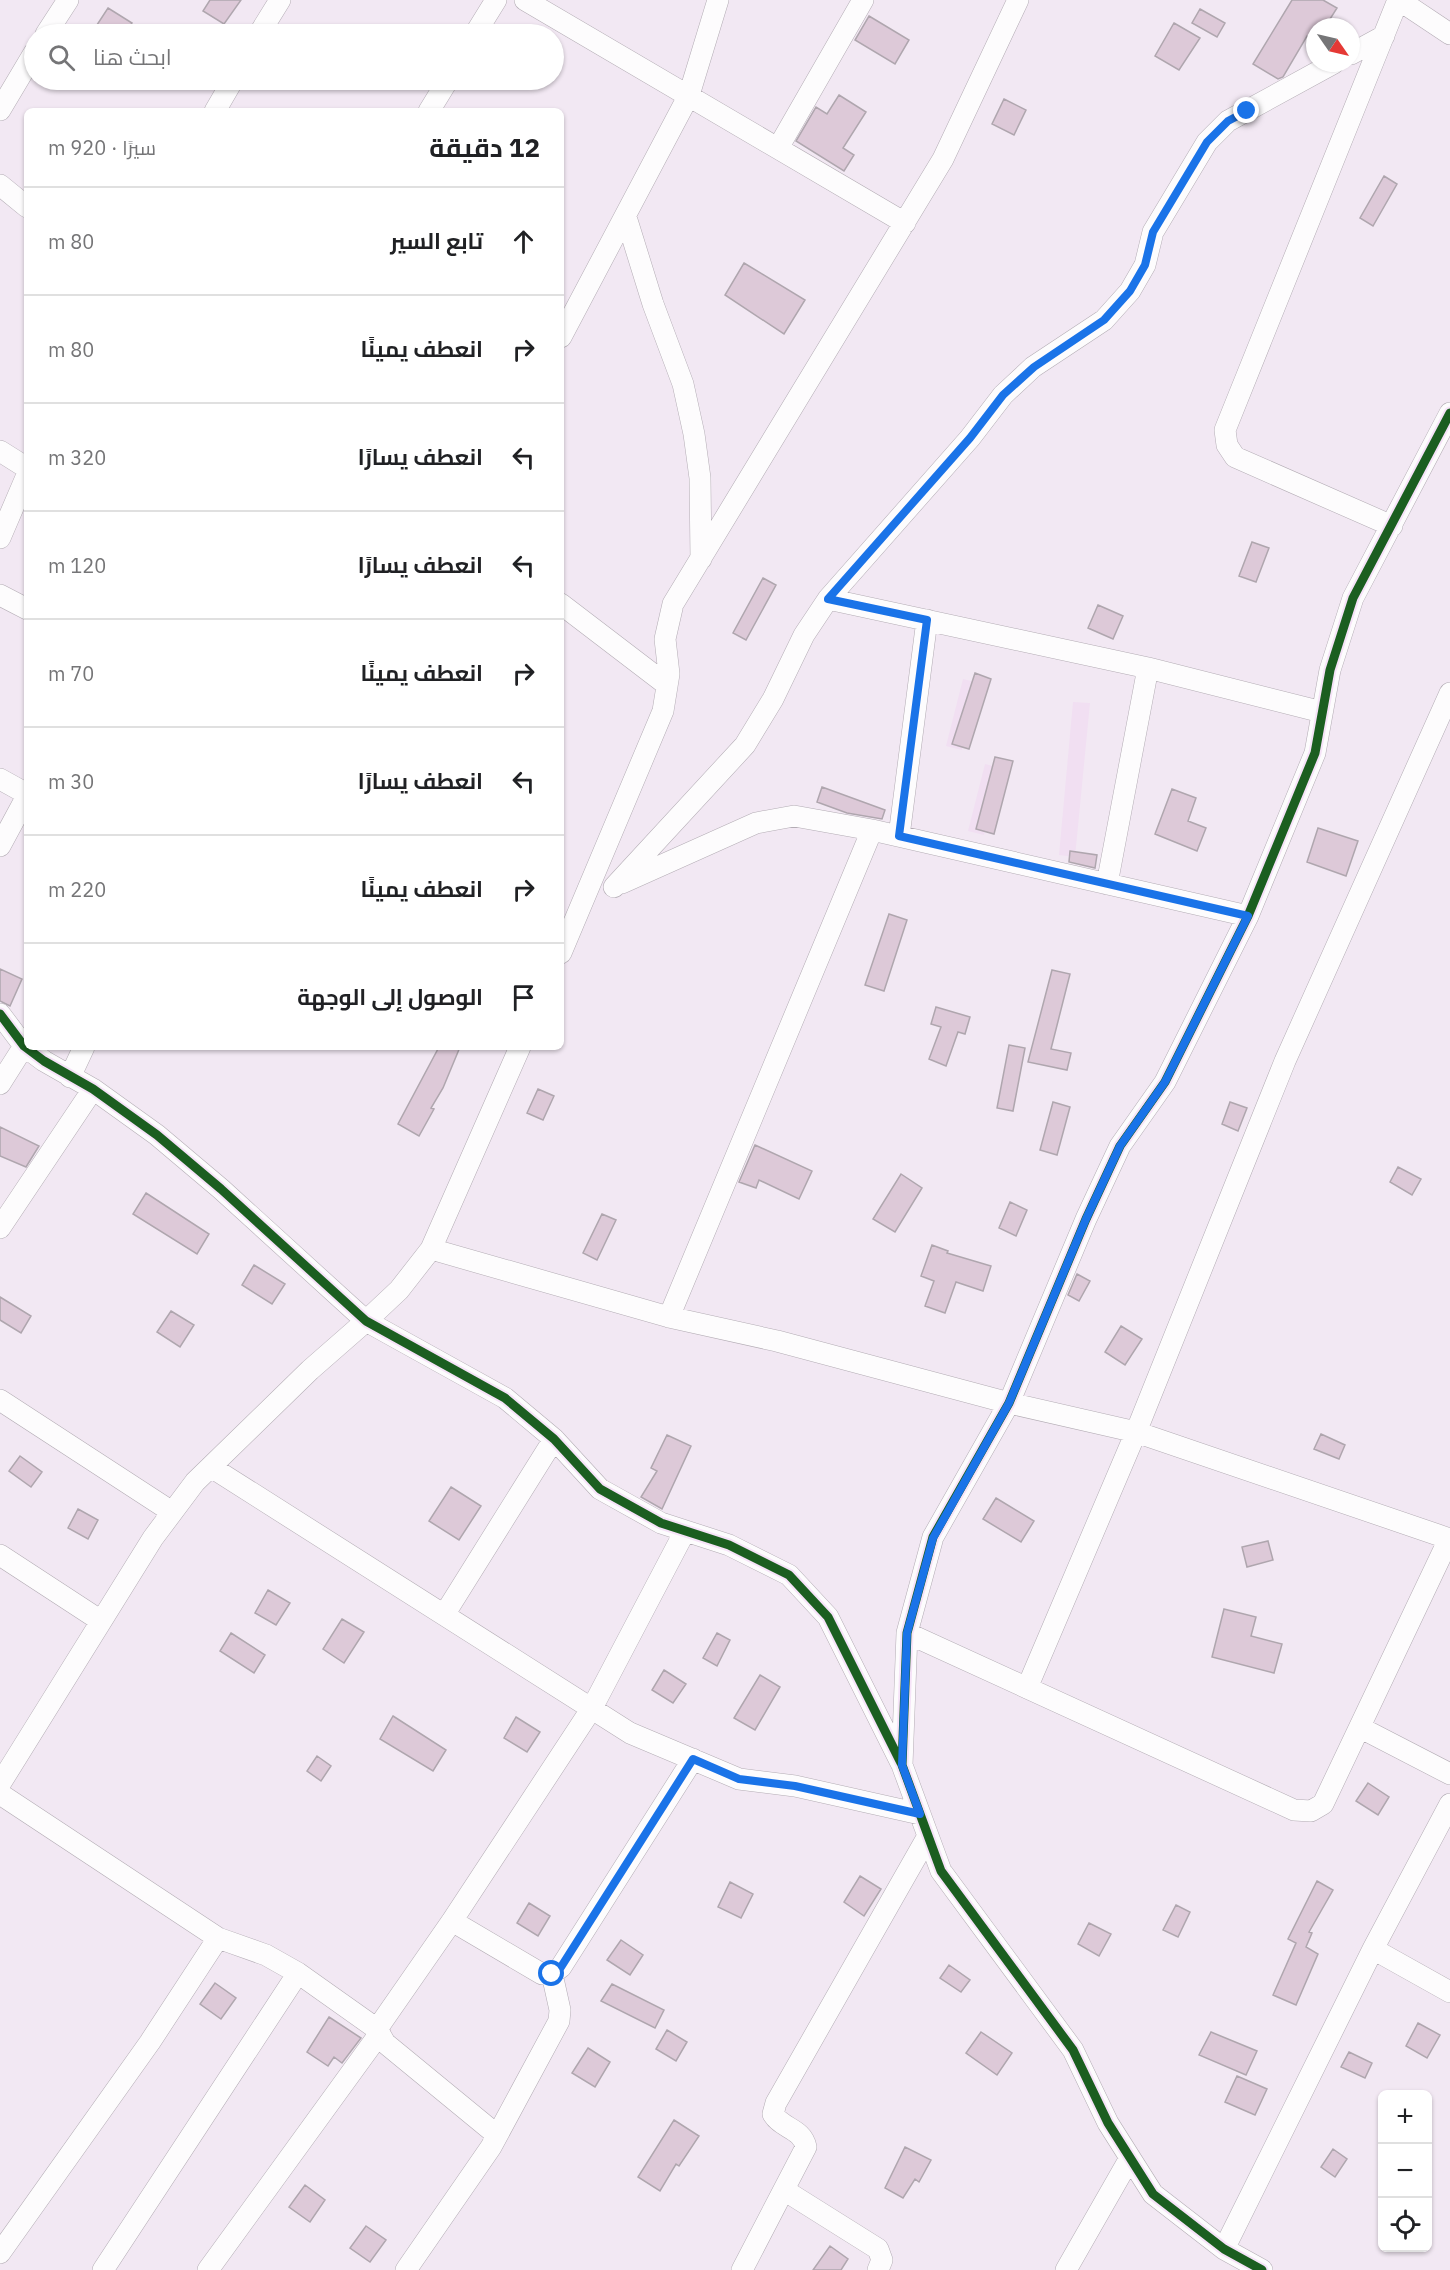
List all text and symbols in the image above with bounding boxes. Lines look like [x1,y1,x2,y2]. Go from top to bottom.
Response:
north arrow [1306,18,1360,72]
search box [24,24,564,90]
icon: search [45,41,78,74]
text: ابحث هنا [93,42,172,71]
route end [1233,97,1259,123]
text: 12 دقيقة [429,130,540,164]
text: سيرًا · 920 m [48,134,156,161]
icon: ahead [507,225,540,258]
text: تابع السير [390,226,483,255]
text: 80 m [48,228,94,255]
icon: right [507,333,540,366]
text: انعطف يمينًا [361,334,483,363]
text: 80 m [48,336,94,363]
icon: left [507,441,540,474]
text: انعطف يسارًا [358,442,483,471]
text: 320 m [48,444,106,471]
icon: left [507,549,540,582]
text: انعطف يسارًا [358,550,483,579]
text: 120 m [48,552,106,579]
icon: right [507,657,540,690]
text: انعطف يمينًا [361,658,483,687]
text: 70 m [48,660,94,687]
icon: left [507,765,540,798]
text: انعطف يسارًا [358,766,483,795]
text: 30 m [48,768,94,795]
icon: right [507,873,540,906]
text: انعطف يمينًا [361,874,483,903]
text: 220 m [48,876,106,903]
icon: arrive [507,981,540,1014]
text: الوصول إلى الوجهة [297,982,483,1011]
route start [538,1960,564,1986]
map controls [1378,2090,1432,2252]
button: + [1378,2090,1432,2144]
button: − [1378,2144,1432,2198]
button: locate [1378,2198,1432,2252]

